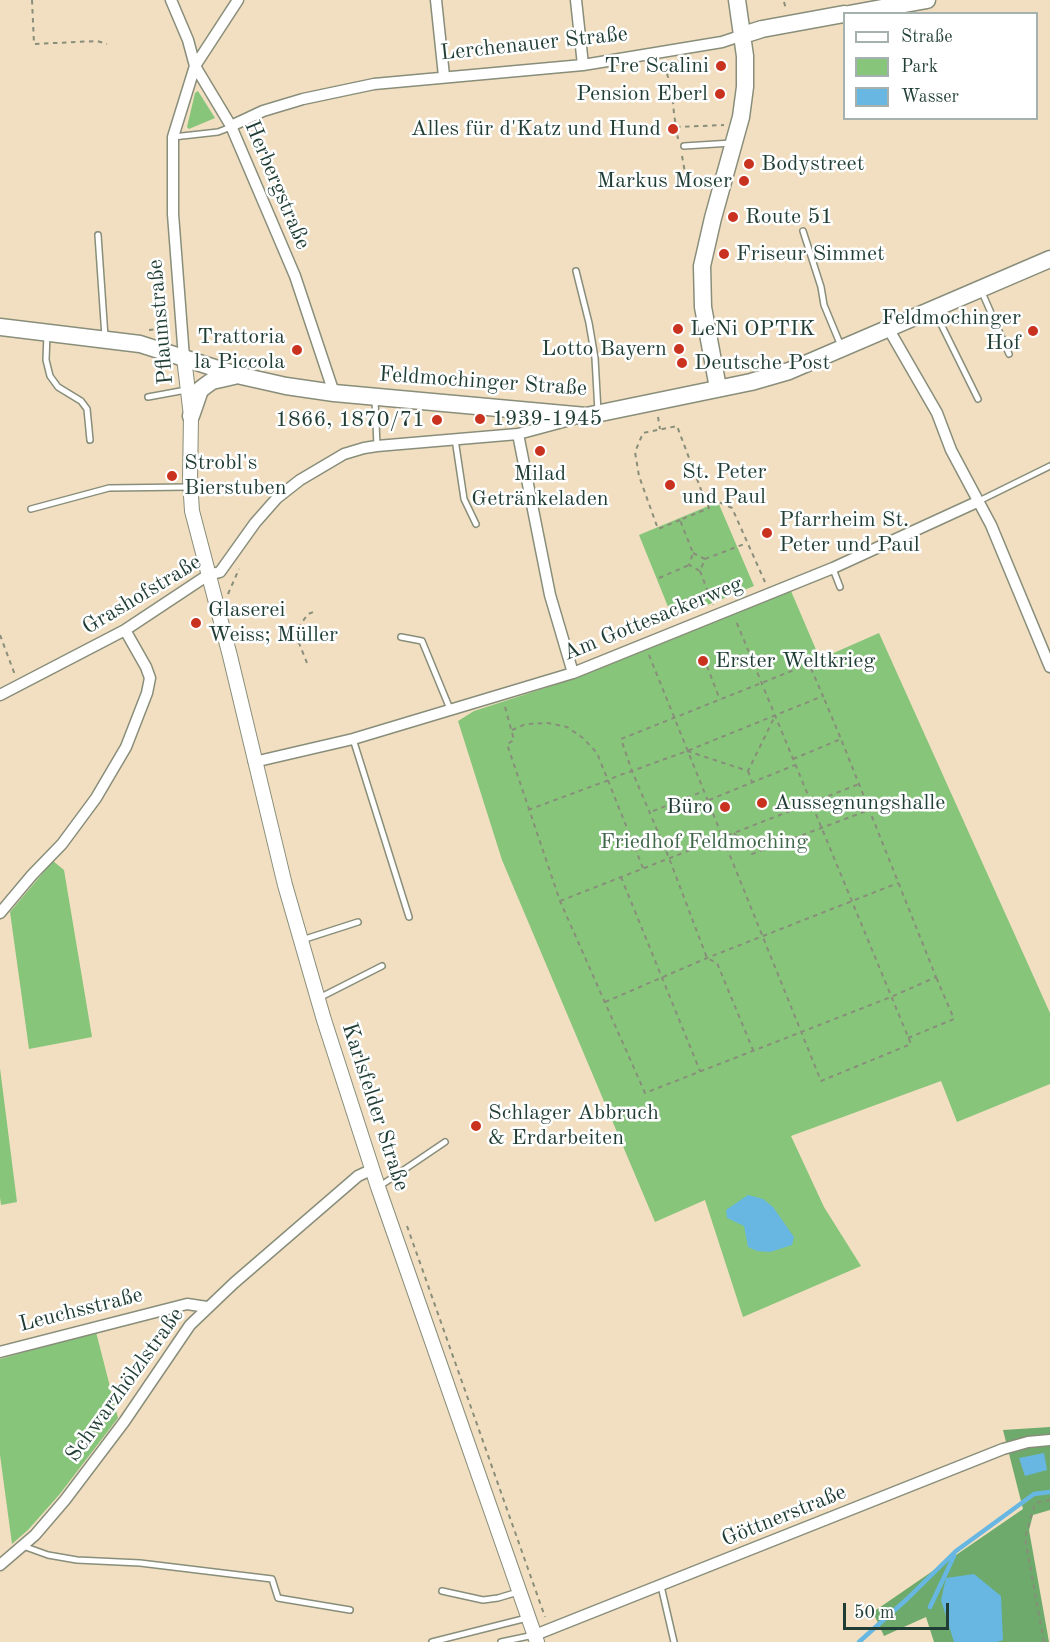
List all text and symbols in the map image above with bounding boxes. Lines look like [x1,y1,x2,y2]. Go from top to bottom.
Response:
legend [843,12,1038,120]
street label: Lerchenauer Straße [439,21,629,67]
text: Straße [901,28,952,46]
place label: Tre Scalini [604,53,709,79]
text: Park [901,58,938,76]
marker: Tre Scalini [714,59,728,73]
place label: Pension Eberl [576,81,708,107]
marker: Pension Eberl [713,87,727,101]
text: Wasser [901,88,959,106]
place label: Alles für d'Katz und Hund [411,116,661,142]
street label: Herbergstraße [238,117,316,253]
marker: Alles für d'Katz und Hund [666,122,680,136]
place label: Bodystreet [761,151,864,177]
marker: Bodystreet [742,157,756,171]
place label: Markus Moser [597,168,732,194]
marker: Markus Moser [737,174,751,188]
place label: Route 51 [745,204,833,230]
marker: Route 51 [726,210,740,224]
place label: Friseur Simmet [736,241,885,267]
marker: Friseur Simmet [717,247,731,261]
street label: Pflaumstraße [142,258,180,386]
place label: Feldmochinger Hof [881,305,1021,356]
place label: LeNi OPTIK [690,316,815,342]
marker: LeNi OPTIK [671,322,685,336]
place label: Trattoria la Piccola [194,324,285,376]
marker: Feldmochinger Hof [1026,324,1040,338]
place label: Lotto Bayern [542,336,667,362]
marker: Lotto Bayern [672,342,686,356]
marker: Trattoria la Piccola [290,343,304,357]
place label: Deutsche Post [694,350,830,376]
marker: Deutsche Post [675,356,689,370]
street label: Feldmochinger Straße [378,362,588,402]
place label: 1939-1945 [492,406,602,432]
place label: 1866, 1870/71 [275,407,425,433]
marker: 1939-1945 [473,412,487,426]
marker: 1866, 1870/71 [430,413,444,427]
marker: Milad Getränkeladen [533,444,547,458]
place label: Strobl's Bierstuben [184,450,287,502]
place label: St. Peter und Paul [682,459,766,511]
place label: Milad Getränkeladen [471,461,609,512]
marker: Strobl's Bierstuben [165,469,179,483]
marker: St. Peter und Paul [663,478,677,492]
place label: Pfarrheim St. Peter und Paul [779,507,920,558]
marker: Pfarrheim St. Peter und Paul [760,526,774,540]
street label: Grashofstraße [78,549,206,641]
street label: Am Gottesackerweg [559,571,747,667]
place label: Glaserei Weiss; Müller [208,597,338,648]
marker: Glaserei Weiss; Müller [189,616,203,630]
place label: Erster Weltkrieg [715,648,875,674]
marker: Erster Weltkrieg [696,654,710,668]
place label: Aussegnungshalle [774,790,945,816]
place label: Büro [666,794,713,820]
marker: Aussegnungshalle [755,796,769,810]
marker: Büro [718,800,732,814]
park label: Friedhof Feldmoching [600,829,808,855]
street label: Karlsfelder Straße [335,1020,415,1194]
place label: Schlager Abbruch & Erdarbeiten [488,1100,659,1152]
marker: Schlager Abbruch & Erdarbeiten [469,1119,483,1133]
street label: Leuchsstraße [16,1282,146,1338]
street label: Schwarzhölzlstraße [60,1303,190,1467]
street label: Göttnerstraße [718,1479,850,1553]
scale bar [846,1591,952,1629]
text: 50 m [854,1604,894,1622]

